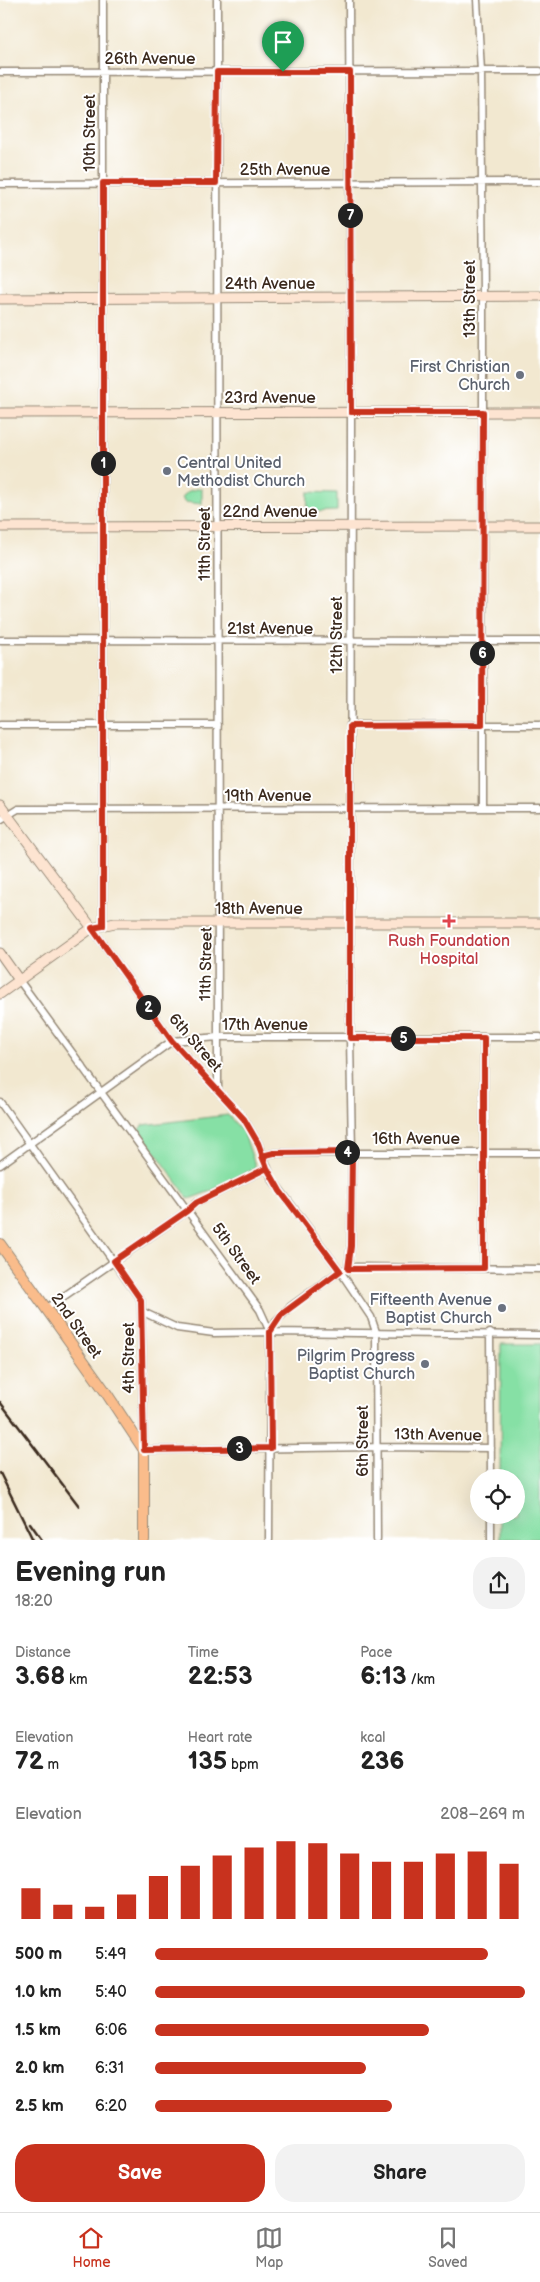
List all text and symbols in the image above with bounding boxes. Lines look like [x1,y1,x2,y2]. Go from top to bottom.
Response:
pin [262,21,304,72]
icon: arrive [269,28,297,56]
street label: 26th Avenue [105,50,196,69]
street label: 10th Street [81,94,100,172]
street label: 25th Avenue [240,161,331,180]
pin: 7 [338,202,362,228]
text: 7 [347,207,354,224]
street label: 13th Street [461,260,480,338]
street label: 24th Avenue [225,275,316,294]
place label: First Christian Church [409,358,510,395]
marker: First Christian Church [514,369,526,381]
street label: 23rd Avenue [224,389,316,408]
pin: 1 [90,450,116,476]
place label: Central United Methodist Church [177,454,305,491]
text: 1 [101,455,106,472]
marker: Central United Methodist Church [161,465,173,477]
street label: 22nd Avenue [222,503,318,522]
street label: 11th Street [196,507,215,581]
street label: 12th Street [328,596,347,674]
street label: 21st Avenue [227,620,314,639]
pin: 6 [470,640,494,666]
text: 6 [478,645,487,662]
street label: 19th Avenue [224,787,312,806]
street label: 18th Avenue [215,900,303,919]
marker: Rush Foundation Hospital [442,914,456,928]
street label: 11th Street [196,927,217,1001]
place label: Rush Foundation Hospital [388,932,510,969]
pin: 2 [136,994,160,1020]
text: 2 [144,999,153,1016]
street label: 6th Street [164,1010,226,1076]
street label: 17th Avenue [222,1016,308,1035]
pin: 5 [390,1026,416,1050]
text: 5 [399,1030,408,1047]
street label: 16th Avenue [372,1130,460,1149]
pin: 4 [334,1140,360,1164]
text: 4 [343,1144,352,1161]
street label: 5th Street [207,1220,264,1288]
street label: 2nd Street [46,1289,105,1362]
place label: Fifteenth Avenue Baptist Church [370,1291,493,1328]
marker: Fifteenth Avenue Baptist Church [496,1302,508,1314]
street label: 4th Street [120,1322,139,1394]
place label: Pilgrim Progress Baptist Church [297,1347,415,1384]
marker: Pilgrim Progress Baptist Church [419,1358,431,1370]
street label: 6th Street [354,1405,373,1477]
street label: 13th Avenue [394,1425,483,1446]
pin: 3 [226,1436,252,1460]
text: 3 [235,1440,244,1457]
map controls [470,1469,525,1524]
button: locate [470,1469,525,1524]
text: Evening run [15,1556,166,1589]
button: share [473,1557,525,1609]
text: 18:20 [15,1592,53,1611]
text: Distance [15,1644,71,1661]
text: Time [188,1644,219,1661]
text: Pace [360,1644,392,1661]
text: 3.68 [15,1661,65,1692]
text: 22:53 [188,1661,253,1692]
text: 6:13 [360,1661,407,1692]
text: km [65,1671,88,1688]
text: /km [407,1671,435,1688]
text: Elevation [15,1729,73,1746]
text: Heart rate [188,1729,252,1746]
text: kcal [360,1729,385,1746]
text: 72 [15,1746,44,1777]
text: 135 [188,1746,227,1777]
text: 236 [360,1746,404,1777]
text: m [44,1756,59,1773]
text: bpm [227,1756,259,1773]
text: Elevation [15,1805,82,1824]
text: 208–269 m [440,1805,525,1824]
text: 500 m [15,1945,62,1964]
text: 5:49 [95,1945,126,1964]
text: 1.0 km [15,1983,62,2002]
text: 5:40 [95,1983,127,2002]
text: 1.5 km [15,2021,61,2040]
text: 6:06 [95,2021,127,2040]
text: 2.0 km [15,2059,64,2078]
text: 6:31 [95,2059,124,2078]
text: 2.5 km [15,2097,64,2116]
text: 6:20 [95,2097,127,2116]
button: Save [15,2144,265,2202]
button: Share [275,2144,525,2202]
tab: Home [72,2224,110,2271]
tab: Map [255,2224,283,2271]
tab: Saved [428,2224,468,2271]

